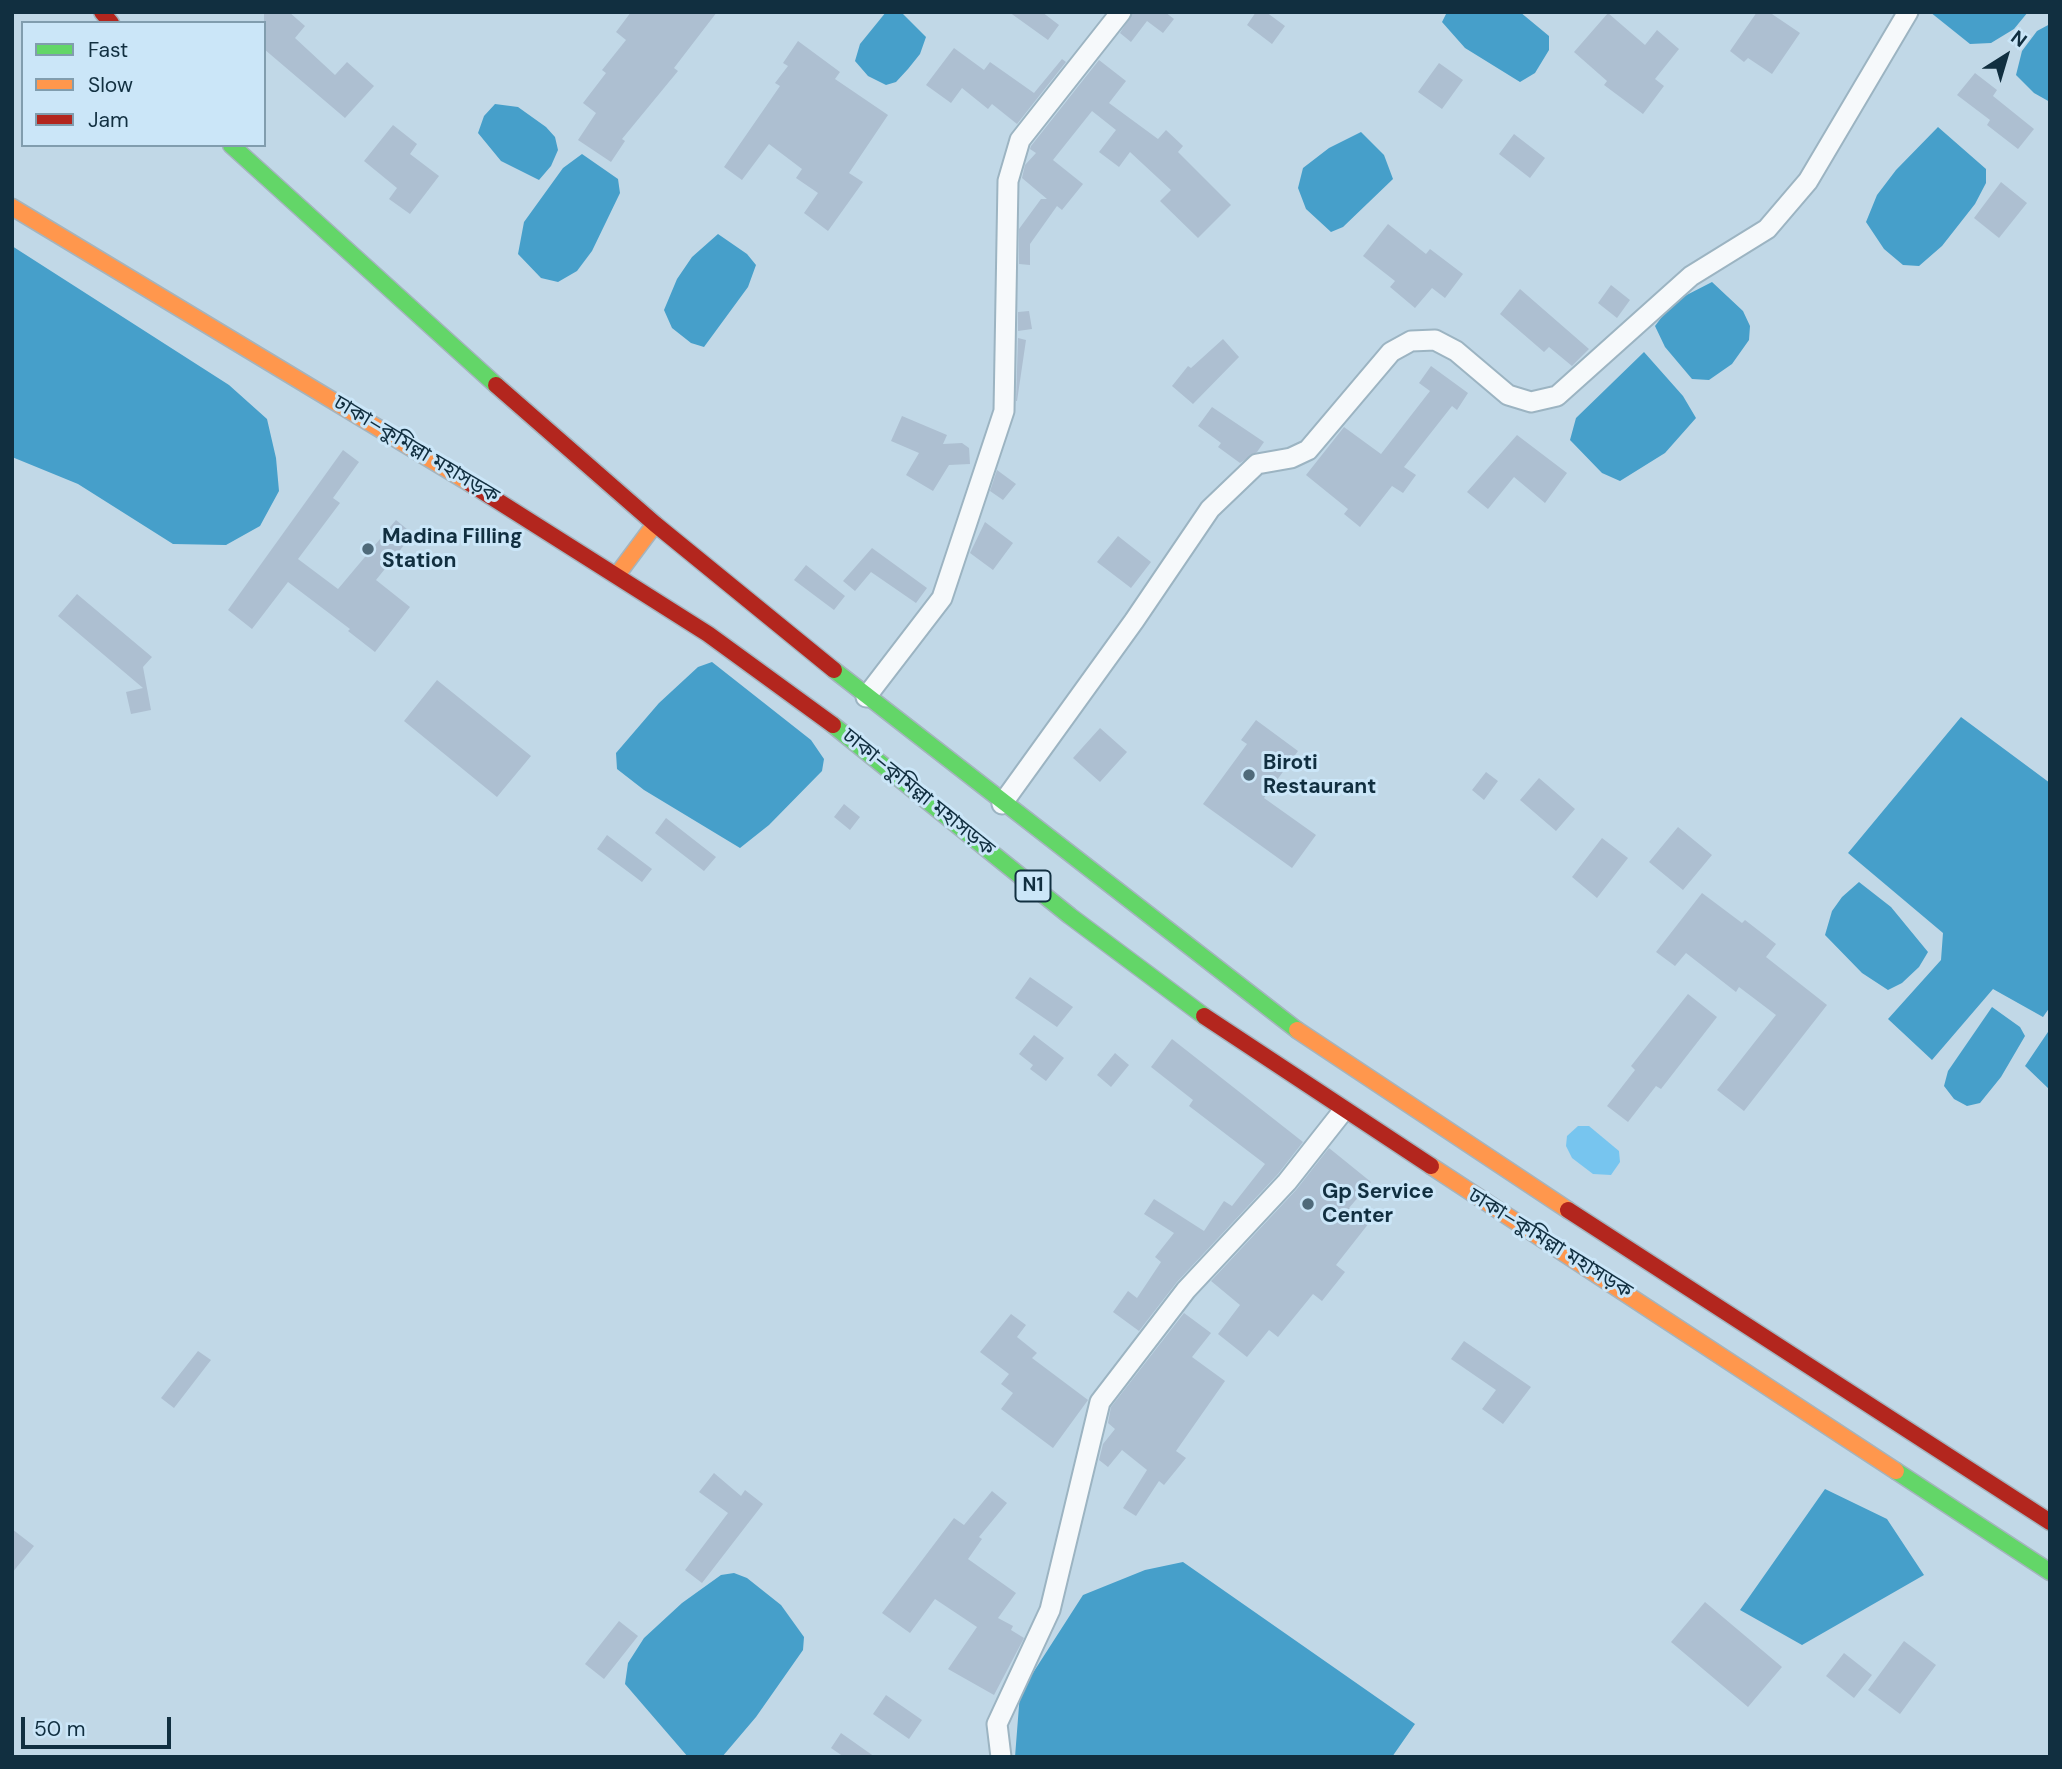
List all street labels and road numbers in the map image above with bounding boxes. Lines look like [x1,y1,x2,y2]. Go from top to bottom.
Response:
street label: ঢাকা–কুমিল্লা মহাসড়ক [329,391,503,509]
street label: ঢাকা–কুমিল্লা মহাসড়ক [837,724,999,862]
road number: N1 [1016,870,1050,902]
street label: ঢাকা–কুমিল্লা মহাসড়ক [1463,1183,1637,1305]

